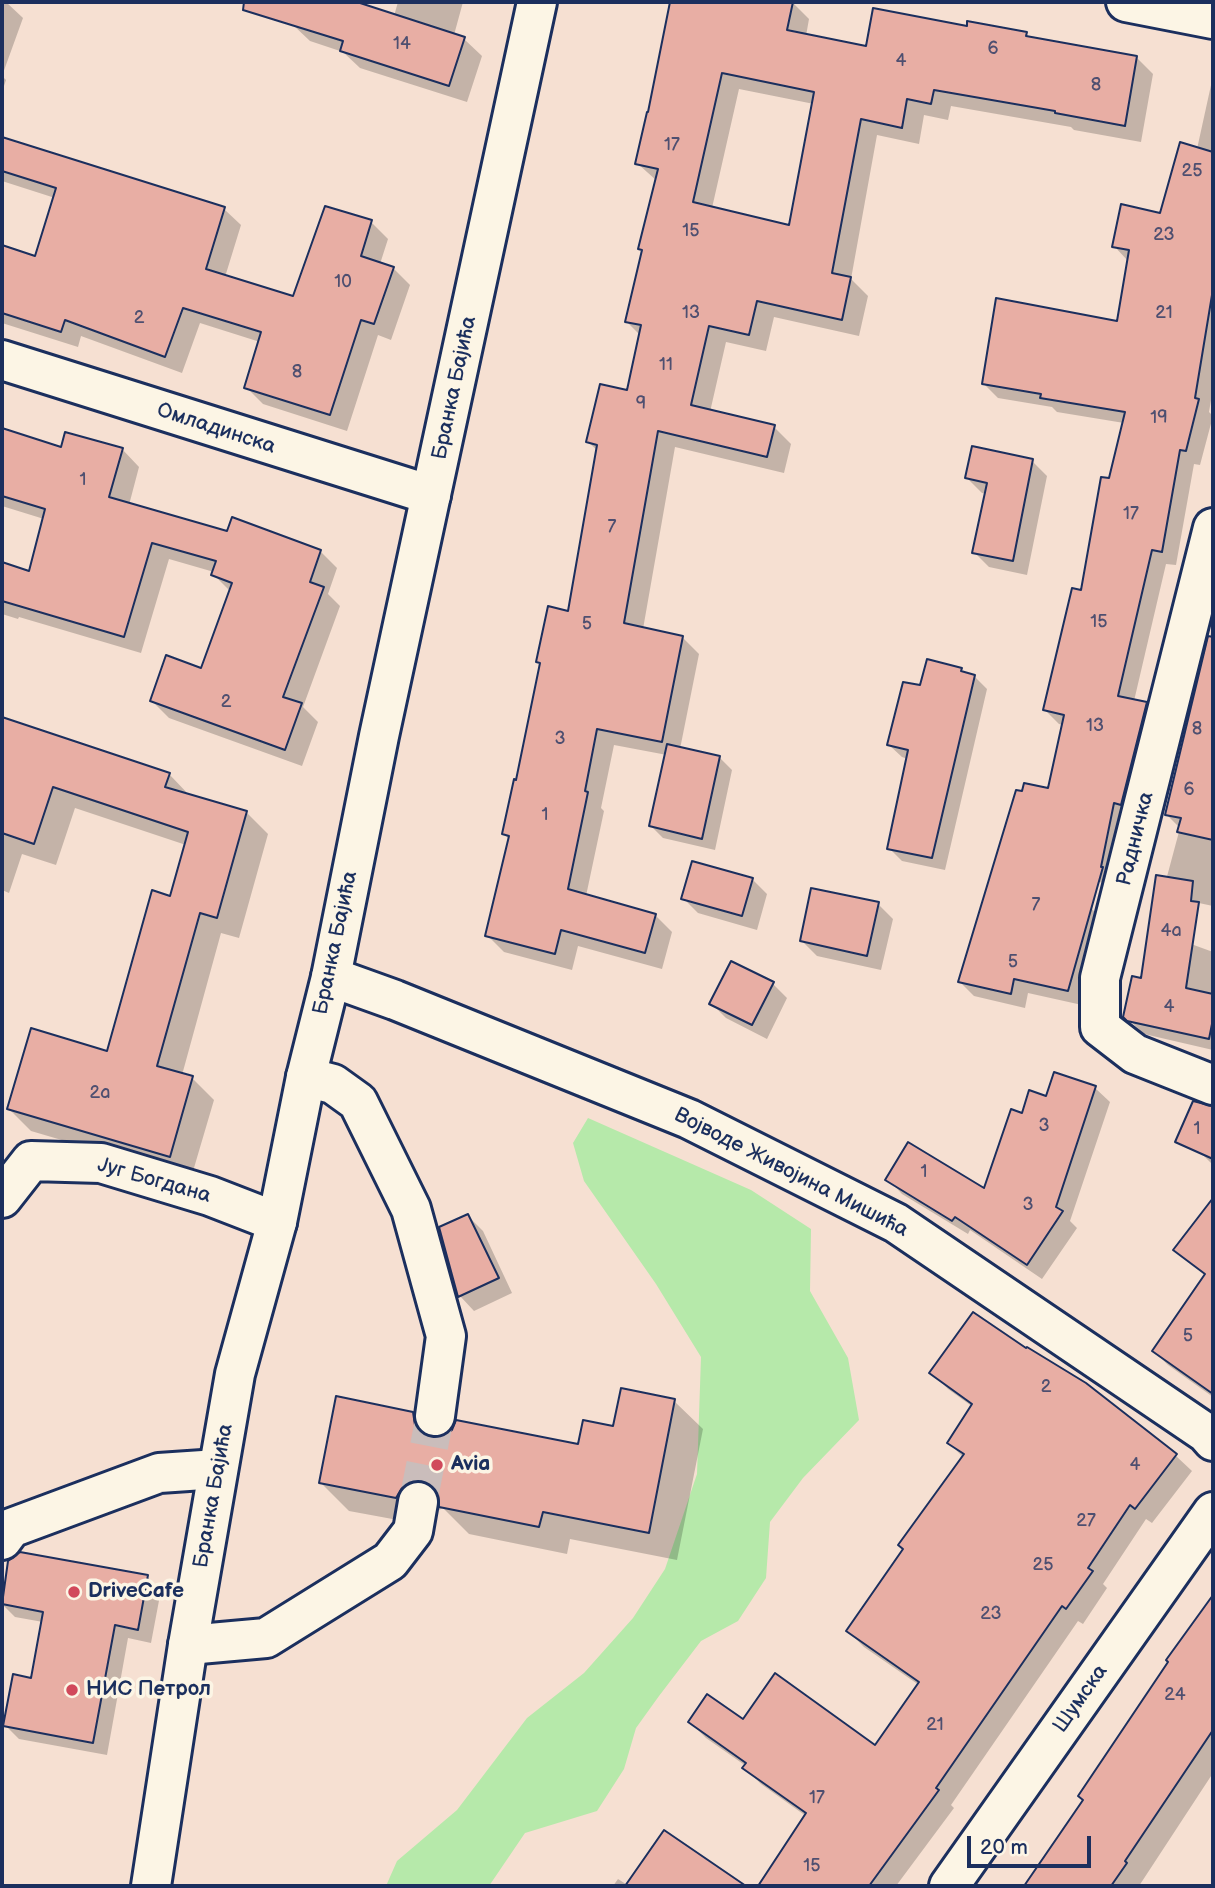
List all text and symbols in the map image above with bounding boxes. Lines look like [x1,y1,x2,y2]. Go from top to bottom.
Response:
house number: 14 [393,33,411,55]
house number: 6 [988,38,998,60]
house number: 4 [896,50,906,72]
house number: 8 [1091,74,1101,96]
house number: 17 [664,134,680,156]
house number: 25 [1182,160,1202,182]
house number: 15 [682,220,700,242]
house number: 23 [1153,224,1175,246]
house number: 10 [334,271,352,293]
house number: 13 [682,302,700,324]
house number: 21 [1155,302,1173,324]
house number: 2 [134,307,144,329]
street label: Бранка Бајића [428,314,482,462]
house number: 11 [659,354,673,376]
house number: 8 [292,361,302,383]
house number: 9 [636,393,646,415]
street label: Омладинска [154,398,278,460]
house number: 19 [1150,407,1168,429]
house number: 1 [80,469,86,491]
house number: 17 [1123,503,1139,525]
house number: 7 [608,516,616,538]
house number: 15 [1090,611,1108,633]
house number: 5 [582,613,592,635]
house number: 2 [221,691,231,713]
house number: 13 [1086,715,1104,737]
house number: 8 [1192,718,1202,740]
house number: 3 [554,728,566,750]
house number: 6 [1184,779,1194,801]
street label: Радничка [1112,789,1160,889]
house number: 1 [542,804,548,826]
street label: Бранка Бајића [309,869,363,1017]
house number: 7 [1032,894,1040,916]
house number: 4a [1160,920,1182,942]
house number: 5 [1008,951,1018,973]
house number: 4 [1164,996,1174,1018]
house number: 2a [90,1082,110,1104]
street label: Војводе Живојина Мишића [670,1103,912,1243]
house number: 3 [1038,1115,1050,1137]
house number: 1 [1194,1118,1200,1140]
street label: Југ Богдана [94,1153,214,1209]
house number: 1 [921,1161,927,1183]
house number: 3 [1022,1194,1034,1216]
house number: 5 [1183,1325,1193,1347]
house number: 2 [1041,1376,1051,1398]
street label: Бранка Бајића [189,1422,239,1570]
place label: Avia [451,1452,490,1478]
house number: 4 [1130,1454,1140,1476]
marker: Avia [429,1457,445,1473]
house number: 27 [1076,1510,1096,1532]
house number: 25 [1033,1554,1053,1576]
place label: DriveCafe [88,1579,184,1605]
marker: DriveCafe [66,1584,82,1600]
house number: 23 [980,1603,1002,1625]
street label: Шумска [1048,1660,1114,1738]
place label: НИС Петрол [86,1677,211,1703]
marker: НИС Петрол [64,1682,80,1698]
house number: 24 [1164,1684,1186,1706]
house number: 21 [926,1714,944,1736]
house number: 17 [809,1787,825,1809]
scale bar [970,1822,1094,1866]
text: 20 m [980,1835,1028,1860]
house number: 15 [803,1855,821,1877]

